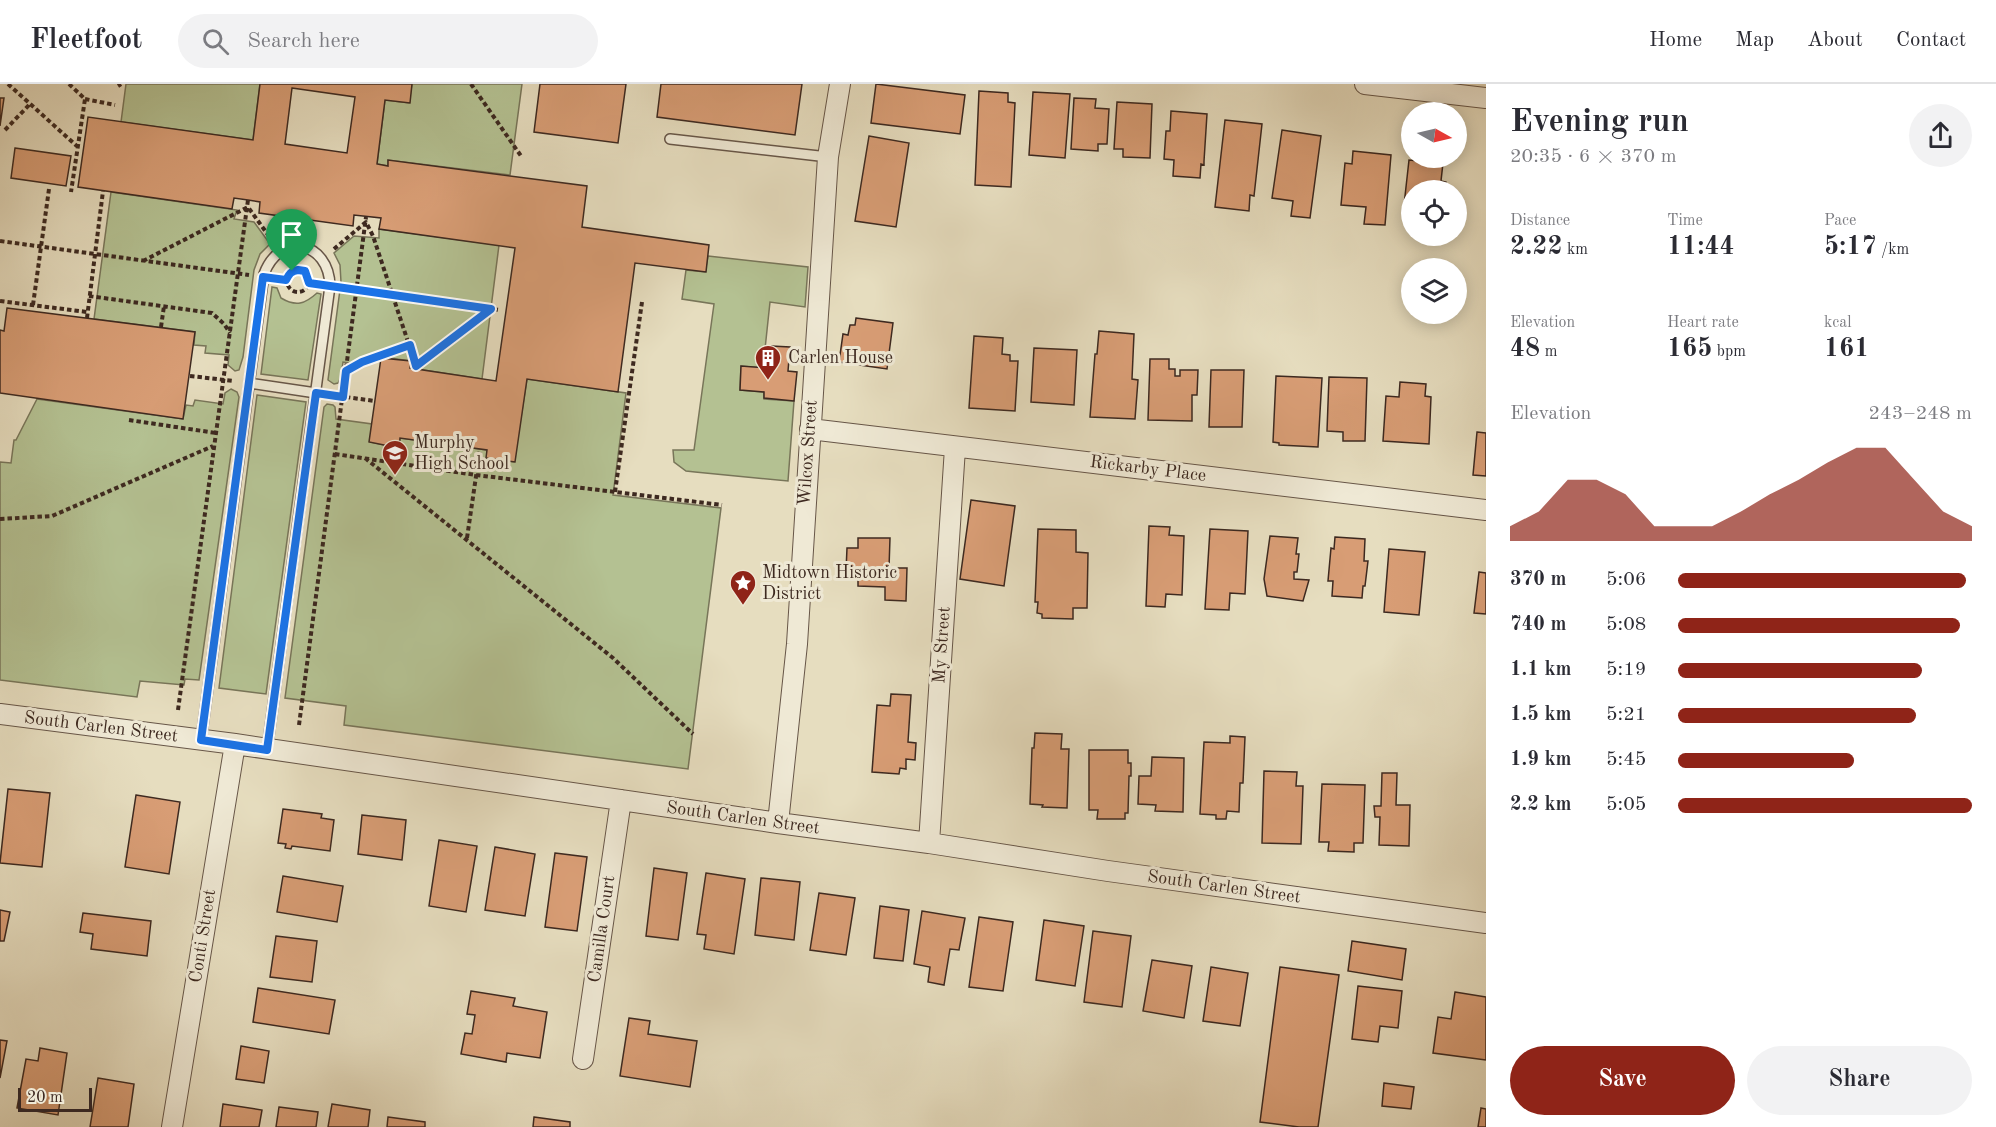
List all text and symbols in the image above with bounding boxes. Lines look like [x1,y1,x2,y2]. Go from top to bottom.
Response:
search box [178,14,598,68]
icon: search [199,25,232,58]
text: Fleetfoot [30,27,142,55]
text: Search here [247,30,360,52]
text: Home [1649,30,1702,51]
text: Map [1735,30,1774,51]
text: About [1807,30,1863,51]
text: Contact [1896,30,1966,51]
north arrow [1401,102,1467,168]
map controls [1401,102,1467,324]
button: share [1909,104,1972,167]
text: Evening run [1510,106,1689,139]
text: 20:35 · 6 × 370 m [1510,147,1677,167]
button: locate [1401,180,1467,246]
pin [266,209,317,271]
text: Distance [1510,213,1570,229]
text: Time [1667,213,1703,229]
text: Pace [1824,213,1856,229]
icon: arrive [275,218,308,251]
text: 2.22 [1510,234,1563,260]
text: 11:44 [1667,234,1735,260]
text: 5:17 [1824,234,1877,260]
text: km [1563,242,1588,258]
text: /km [1877,242,1909,258]
button: layers [1401,258,1467,324]
text: Elevation [1510,315,1575,331]
text: Heart rate [1667,315,1739,331]
text: kcal [1824,315,1852,331]
text: 48 [1510,336,1540,362]
text: 165 [1667,336,1712,362]
text: 161 [1824,336,1869,362]
building icon: Carlen House [753,343,783,381]
text: m [1540,344,1557,360]
text: bpm [1712,344,1746,360]
place label: Carlen House [788,349,893,367]
street label: Wilcox Street [795,399,821,507]
text: Elevation [1510,404,1591,424]
text: 243–248 m [1869,404,1972,424]
place label: Murphy High School [414,434,509,473]
school or university icon: Murphy High School [380,438,410,476]
street label: Rickarby Place [1089,453,1207,485]
place label: Midtown Historic District [762,564,897,603]
place icon: Midtown Historic District [728,568,758,606]
text: 370 m [1510,570,1566,590]
text: 5:06 [1606,570,1646,590]
street label: My Street [930,606,954,684]
text: 740 m [1510,615,1566,635]
text: 5:08 [1606,615,1646,635]
text: 1.1 km [1510,660,1572,680]
text: 5:19 [1606,660,1646,680]
text: 1.5 km [1510,705,1572,725]
text: 5:21 [1606,705,1646,725]
street label: South Carlen Street [23,709,179,745]
text: 1.9 km [1510,750,1572,770]
text: 5:45 [1606,750,1646,770]
text: 2.2 km [1510,795,1572,815]
text: 5:05 [1606,795,1646,815]
street label: South Carlen Street [665,798,821,838]
street label: South Carlen Street [1146,867,1302,907]
street label: Camilla Court [586,874,618,984]
street label: Conti Street [187,888,219,984]
button: Save [1510,1046,1735,1115]
button: Share [1747,1046,1972,1115]
scale bar [18,1085,92,1112]
text: 20 m [27,1090,63,1106]

